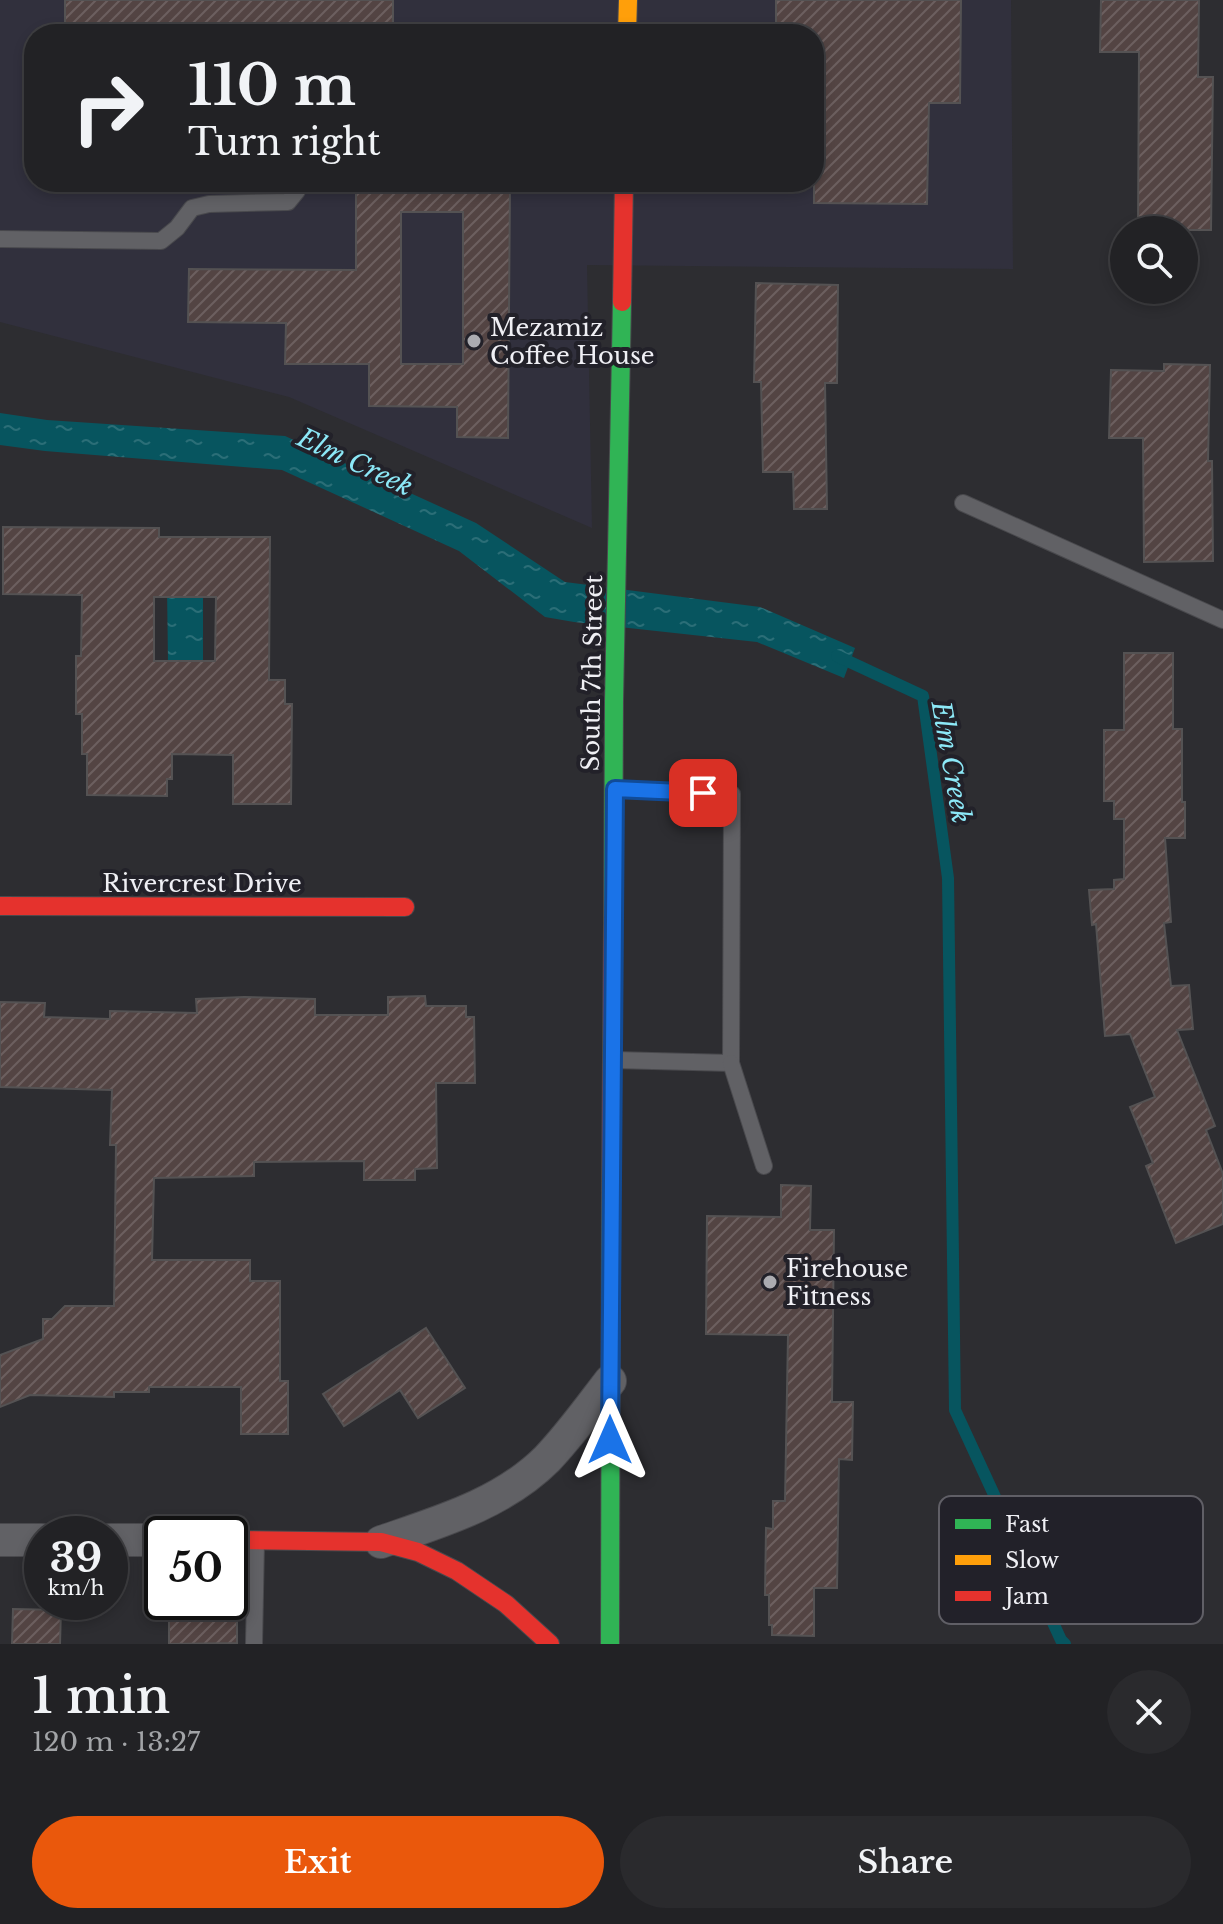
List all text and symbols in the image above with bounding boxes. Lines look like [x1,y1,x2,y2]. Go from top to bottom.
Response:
text: 110 m [188,51,356,120]
icon: right [56,56,160,160]
text: Turn right [188,120,381,165]
map controls [1110,216,1198,304]
button: search [1110,216,1198,304]
place label: Mezamiz Coffee House [490,313,655,370]
marker: Mezamiz Coffee House [465,332,483,350]
water label: Elm Creek [291,421,418,503]
street label: South 7th Street [576,575,608,771]
water label: Elm Creek [924,697,977,826]
pin [669,759,737,827]
icon: arrive [681,771,725,815]
street label: Rivercrest Drive [102,869,302,898]
place label: Firehouse Fitness [786,1254,908,1311]
marker: Firehouse Fitness [761,1273,779,1291]
position arrow [568,1398,652,1482]
legend [939,1496,1203,1624]
text: Fast [1005,1511,1050,1538]
speed limit sign: 50 [144,1516,248,1620]
text: 39 [50,1533,102,1583]
text: Slow [1005,1547,1059,1574]
text: km/h [48,1576,104,1600]
text: Jam [1002,1583,1049,1610]
text: 1 min [32,1666,170,1726]
button: close [1107,1670,1191,1754]
text: 120 m · 13:27 [32,1726,200,1758]
button: Exit [32,1816,604,1908]
button: Share [620,1816,1191,1908]

